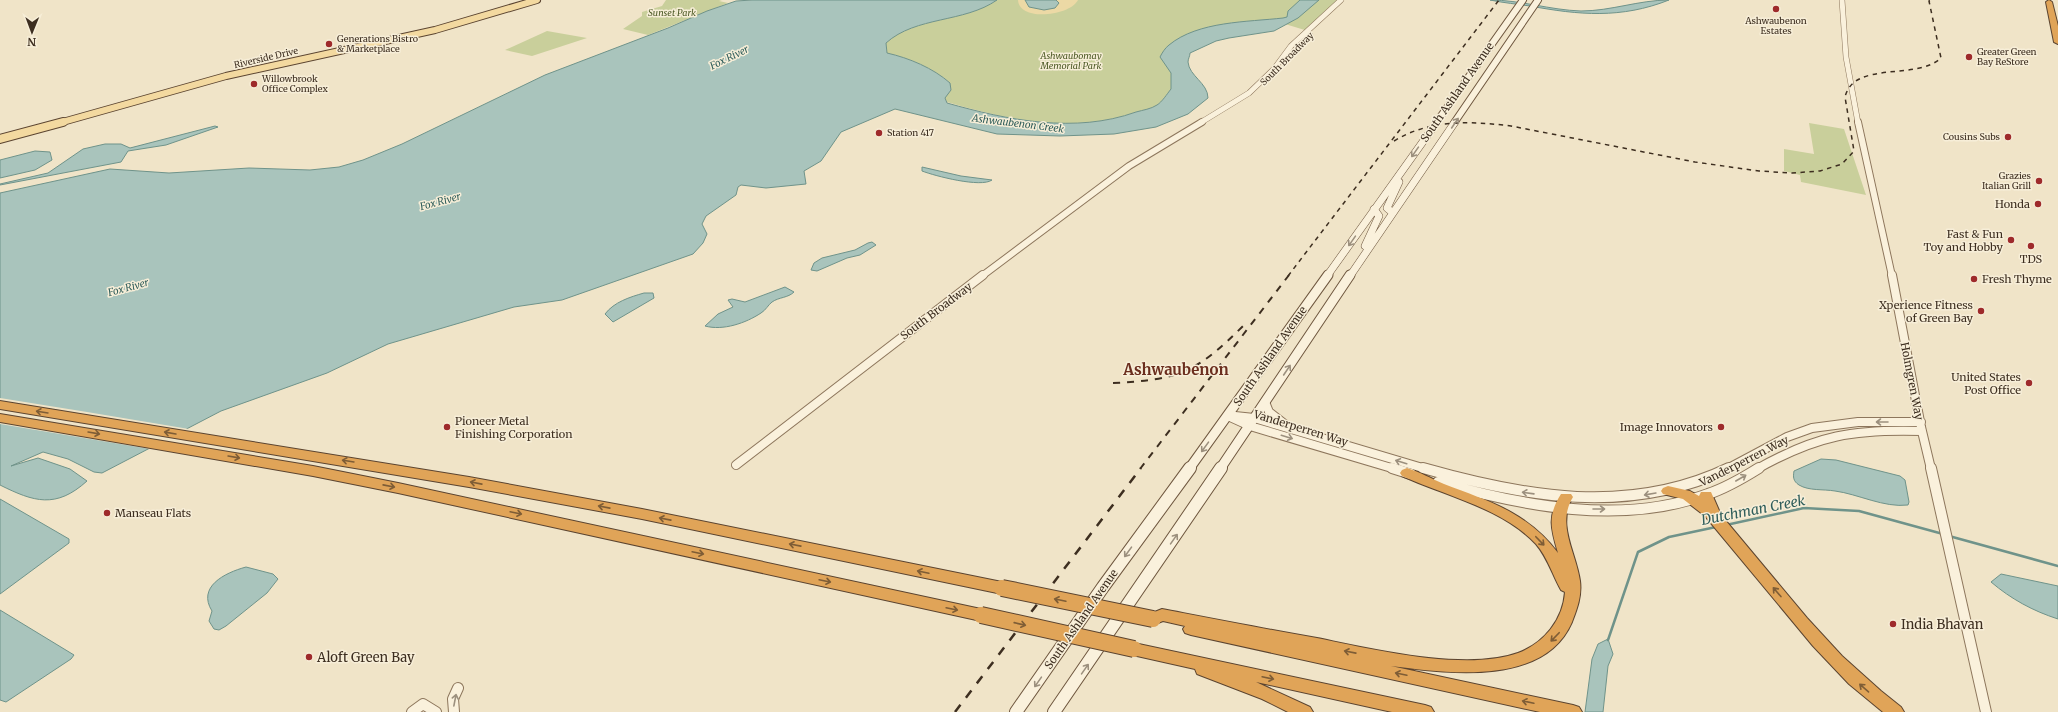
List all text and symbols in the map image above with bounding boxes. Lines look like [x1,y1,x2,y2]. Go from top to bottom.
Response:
marker: Ashwaubenon Estates [1771,4,1781,14]
park label: Sunset Park [648,7,696,18]
north arrow [12,12,52,52]
place label: Ashwaubenon Estates [1744,15,1807,36]
street label: South Broadway [1258,29,1316,88]
place label: Generations Bistro & Marketplace [337,33,418,54]
text: N [27,35,36,49]
marker: Generations Bistro & Marketplace [324,39,334,49]
street label: South Ashland Avenue [1417,39,1497,145]
water label: Fox River [707,42,752,73]
street label: Riverside Drive [233,45,299,70]
place label: Greater Green Bay ReStore [1977,46,2037,67]
park label: Ashwaubomay Memorial Park [1039,50,1102,71]
marker: Greater Green Bay ReStore [1964,52,1974,62]
place label: Willowbrook Office Complex [261,73,328,94]
marker: Willowbrook Office Complex [249,79,259,89]
water label: Ashwaubenon Creek [970,111,1065,136]
one-way arrow [1451,118,1459,129]
place label: Station 417 [887,127,934,138]
marker: Station 417 [874,128,884,138]
place label: Cousins Subs [1943,131,2001,142]
marker: Cousins Subs [2003,132,2013,142]
one-way arrow [1411,146,1419,157]
place label: Grazies Italian Grill [1982,170,2032,191]
marker: Grazies Italian Grill [2034,176,2044,186]
water label: Fox River [417,190,463,213]
place label: Honda [1995,197,2030,211]
marker: Honda [2033,199,2043,209]
place label: Fast & Fun Toy and Hobby [1923,227,2004,254]
one-way arrow [1348,235,1356,246]
marker: Fast & Fun Toy and Hobby [2006,235,2016,245]
marker: TDS [2026,241,2036,251]
place label: TDS [2020,252,2043,266]
place label: Fresh Thyme [1982,272,2052,286]
marker: Fresh Thyme [1969,274,1979,284]
water label: Fox River [105,276,151,299]
street label: South Broadway [897,279,975,343]
place label: Xperience Fitness of Green Bay [1879,298,1974,325]
street label: South Ashland Avenue [1230,303,1310,409]
marker: Xperience Fitness of Green Bay [1976,306,1986,316]
street label: Holmgren Way [1898,341,1927,422]
district label: Ashwaubenon [1122,360,1229,379]
one-way arrow [1283,365,1291,376]
place label: United States Post Office [1951,370,2021,397]
marker: United States Post Office [2024,378,2034,388]
street label: Vanderperren Way [1251,407,1351,449]
one-way arrow [36,408,49,416]
place label: Pioneer Metal Finishing Corporation [455,414,573,441]
one-way arrow [1876,418,1889,426]
place label: Image Innovators [1620,420,1713,434]
marker: Pioneer Metal Finishing Corporation [442,422,452,432]
marker: Image Innovators [1716,422,1726,432]
one-way arrow [164,429,177,437]
one-way arrow [87,430,100,438]
street label: Vanderperren Way [1696,432,1791,490]
one-way arrow [1281,434,1294,441]
one-way arrow [1200,442,1209,453]
one-way arrow [227,454,240,462]
one-way arrow [342,457,355,465]
one-way arrow [1395,458,1408,465]
one-way arrow [1735,473,1747,481]
one-way arrow [470,479,483,487]
one-way arrow [382,482,395,490]
one-way arrow [1522,489,1535,497]
one-way arrow [1643,490,1656,498]
water label: Dutchman Creek [1698,491,1807,529]
one-way arrow [598,503,611,511]
one-way arrow [1592,505,1605,513]
place label: Manseau Flats [115,506,191,520]
marker: Manseau Flats [102,508,112,518]
one-way arrow [510,510,523,518]
one-way arrow [659,514,672,522]
one-way arrow [1170,533,1178,544]
one-way arrow [1535,536,1545,546]
one-way arrow [789,541,802,549]
one-way arrow [1124,547,1132,558]
one-way arrow [691,550,704,558]
street label: South Ashland Avenue [1041,566,1121,672]
one-way arrow [917,567,930,575]
one-way arrow [818,577,831,585]
one-way arrow [1772,587,1781,598]
one-way arrow [1054,596,1067,604]
one-way arrow [945,605,958,613]
place label: India Bhavan [1901,616,1984,633]
marker: India Bhavan [1888,619,1898,629]
one-way arrow [1013,620,1026,628]
one-way arrow [1550,632,1560,642]
one-way arrow [1344,647,1357,655]
place label: Aloft Green Bay [316,649,415,666]
marker: Aloft Green Bay [304,652,314,662]
one-way arrow [1081,663,1089,675]
one-way arrow [1395,670,1408,678]
one-way arrow [1261,675,1274,683]
one-way arrow [1034,676,1042,687]
one-way arrow [1860,684,1870,693]
one-way arrow [451,694,459,707]
one-way arrow [1522,698,1535,706]

